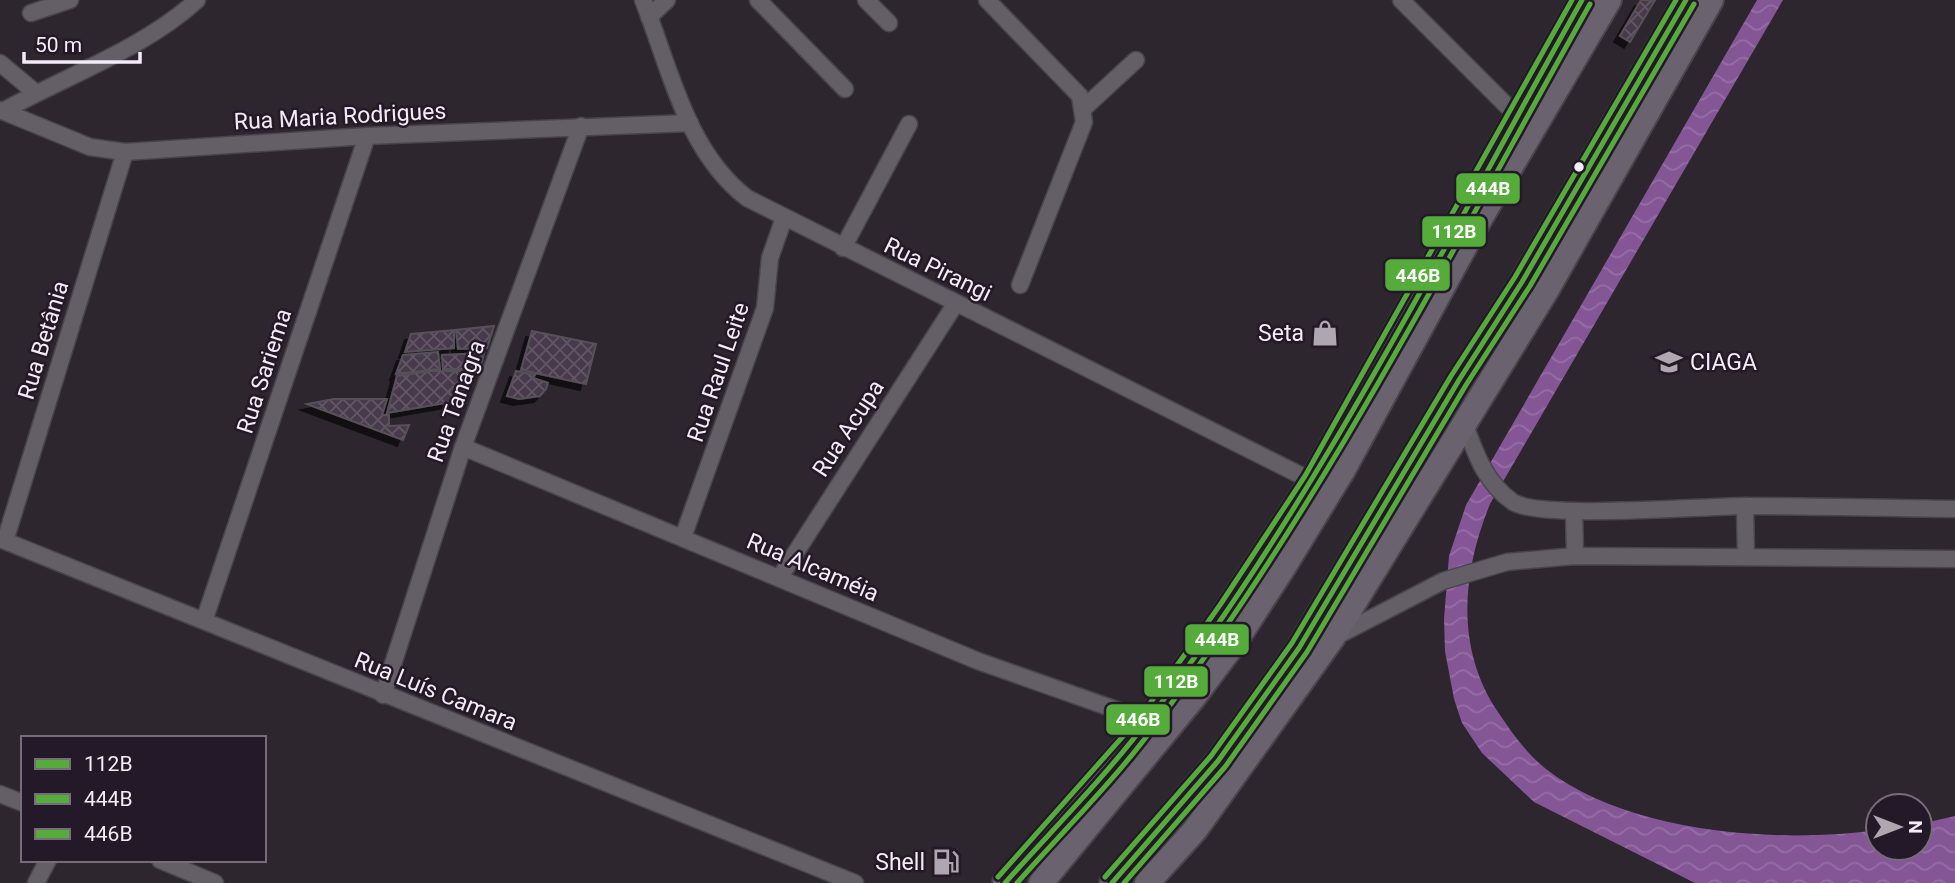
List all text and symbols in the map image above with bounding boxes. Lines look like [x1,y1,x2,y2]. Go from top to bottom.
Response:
scale bar [24,21,140,65]
text: 50 m [35,33,82,57]
street label: Rua Maria Rodrigues [233,97,447,136]
unlabelled marker [1572,160,1586,174]
line badge: 444B [1455,172,1521,205]
text: 444B [1466,177,1510,200]
line badge: 112B [1421,215,1487,248]
text: 112B [1432,220,1476,243]
street label: Rua Pirangi [880,232,996,307]
line badge: 446B [1384,258,1451,292]
text: 446B [1396,264,1440,287]
street label: Rua Betânia [13,278,74,403]
street label: Rua Raul Leite [682,299,755,445]
street label: Rua Sariema [232,305,297,437]
shop icon: Seta [1310,318,1340,348]
place label: Seta [1258,320,1304,347]
street label: Rua Tanagra [422,337,491,466]
school or university icon: CIAGA [1654,347,1684,377]
place label: CIAGA [1690,349,1757,376]
street label: Rua Acupa [807,375,890,482]
street label: Rua Alcaméia [743,528,883,607]
line badge: 444B [1184,623,1250,656]
text: 444B [1195,628,1239,651]
street label: Rua Luís Camara [351,647,521,736]
line badge: 112B [1143,665,1209,698]
text: 112B [1154,670,1198,693]
line badge: 446B [1105,703,1171,736]
text: 446B [1116,708,1160,731]
legend [21,736,266,862]
text: 112B [84,752,133,776]
text: 444B [84,787,133,811]
north arrow [1864,792,1934,862]
text: N [1904,820,1927,834]
text: 446B [84,822,133,846]
fuel station icon: Shell [931,847,961,877]
place label: Shell [875,849,925,876]

